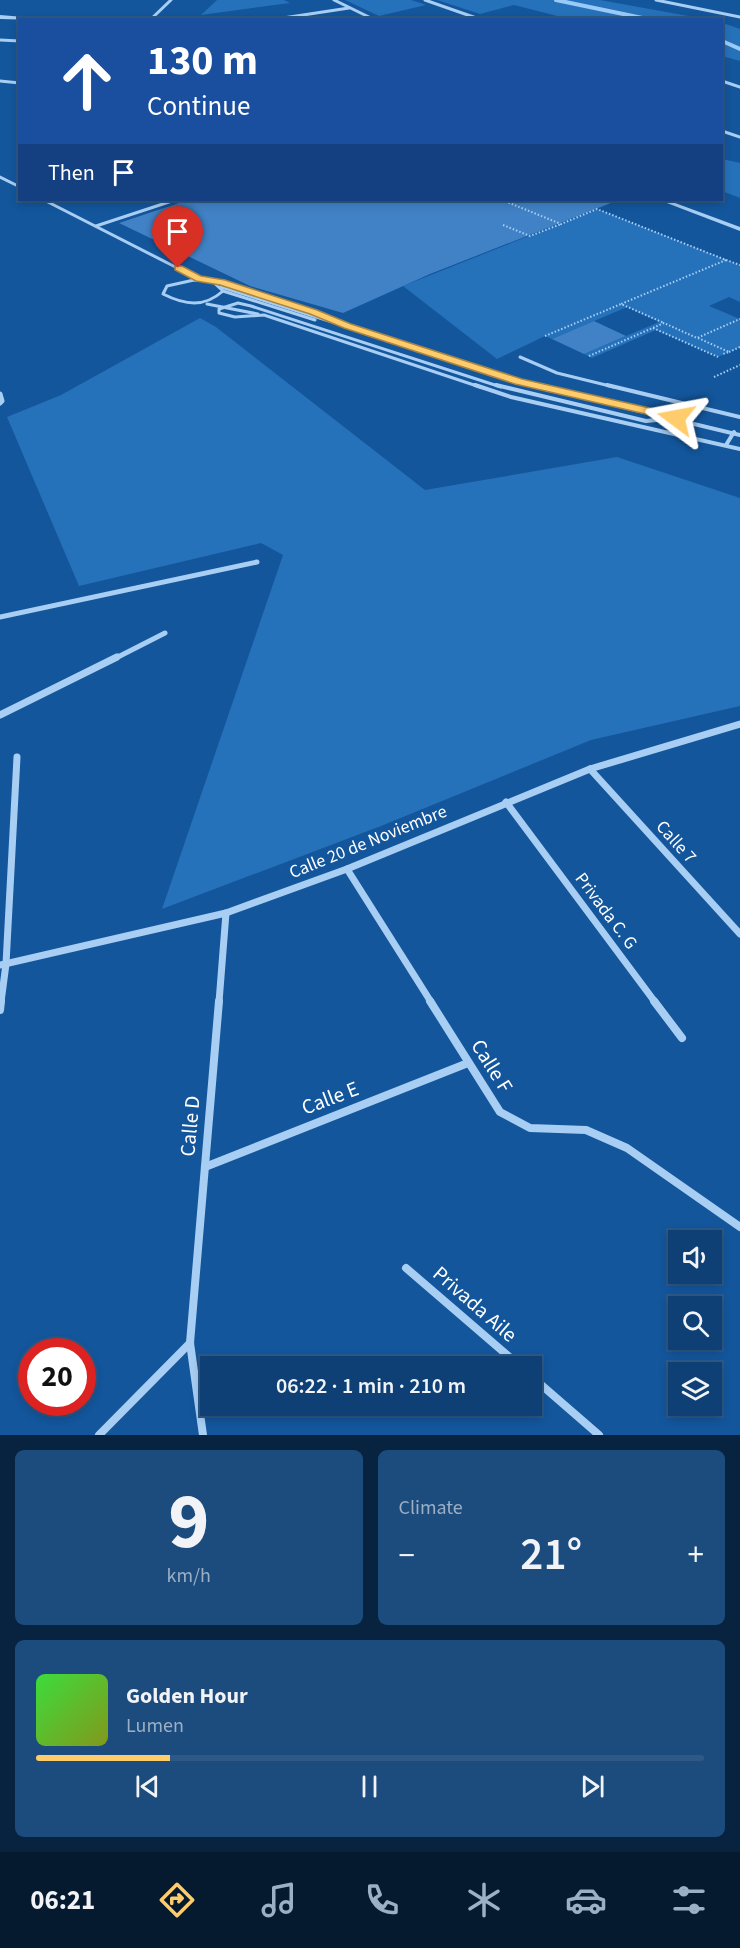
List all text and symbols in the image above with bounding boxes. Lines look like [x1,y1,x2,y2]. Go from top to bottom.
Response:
text: 130 m [147,31,258,91]
icon: ahead [48,42,126,120]
text: Continue [147,87,250,126]
icon: arrive [107,156,140,189]
text: Then [48,157,95,189]
pin [152,206,203,268]
icon: arrive [161,215,194,248]
position arrow [644,386,708,450]
street label: Calle 20 de Noviembre [285,799,451,885]
street label: Calle 7 [650,815,702,869]
street label: Privada C. G [569,867,643,955]
street label: Calle F [464,1033,520,1099]
street label: Calle E [297,1073,363,1123]
street label: Calle D [172,1094,208,1158]
map controls [668,1230,722,1416]
button: sound [668,1230,722,1284]
street label: Privada Aile [426,1259,524,1349]
button: search [668,1296,722,1350]
speed limit sign: 20 [18,1338,96,1416]
button: layers [668,1362,722,1416]
text: 06:22 · 1 min · 210 m [276,1370,466,1402]
text: 9 [168,1467,209,1578]
text: Climate [399,1494,463,1522]
text: 21° [520,1523,582,1587]
text: − [399,1532,415,1579]
text: + [688,1532,704,1579]
text: km/h [167,1562,211,1590]
text: Golden Hour [126,1680,248,1712]
text: Lumen [126,1712,184,1740]
icon: previous [131,1770,164,1803]
icon: pause [353,1770,386,1803]
icon: next [576,1770,609,1803]
icon: directions [156,1879,198,1921]
icon: music [258,1879,300,1921]
icon: phone [361,1879,403,1921]
icon: climate [463,1879,505,1921]
icon: car [565,1879,607,1921]
icon: filters [668,1879,710,1921]
text: 06:21 [30,1881,95,1920]

